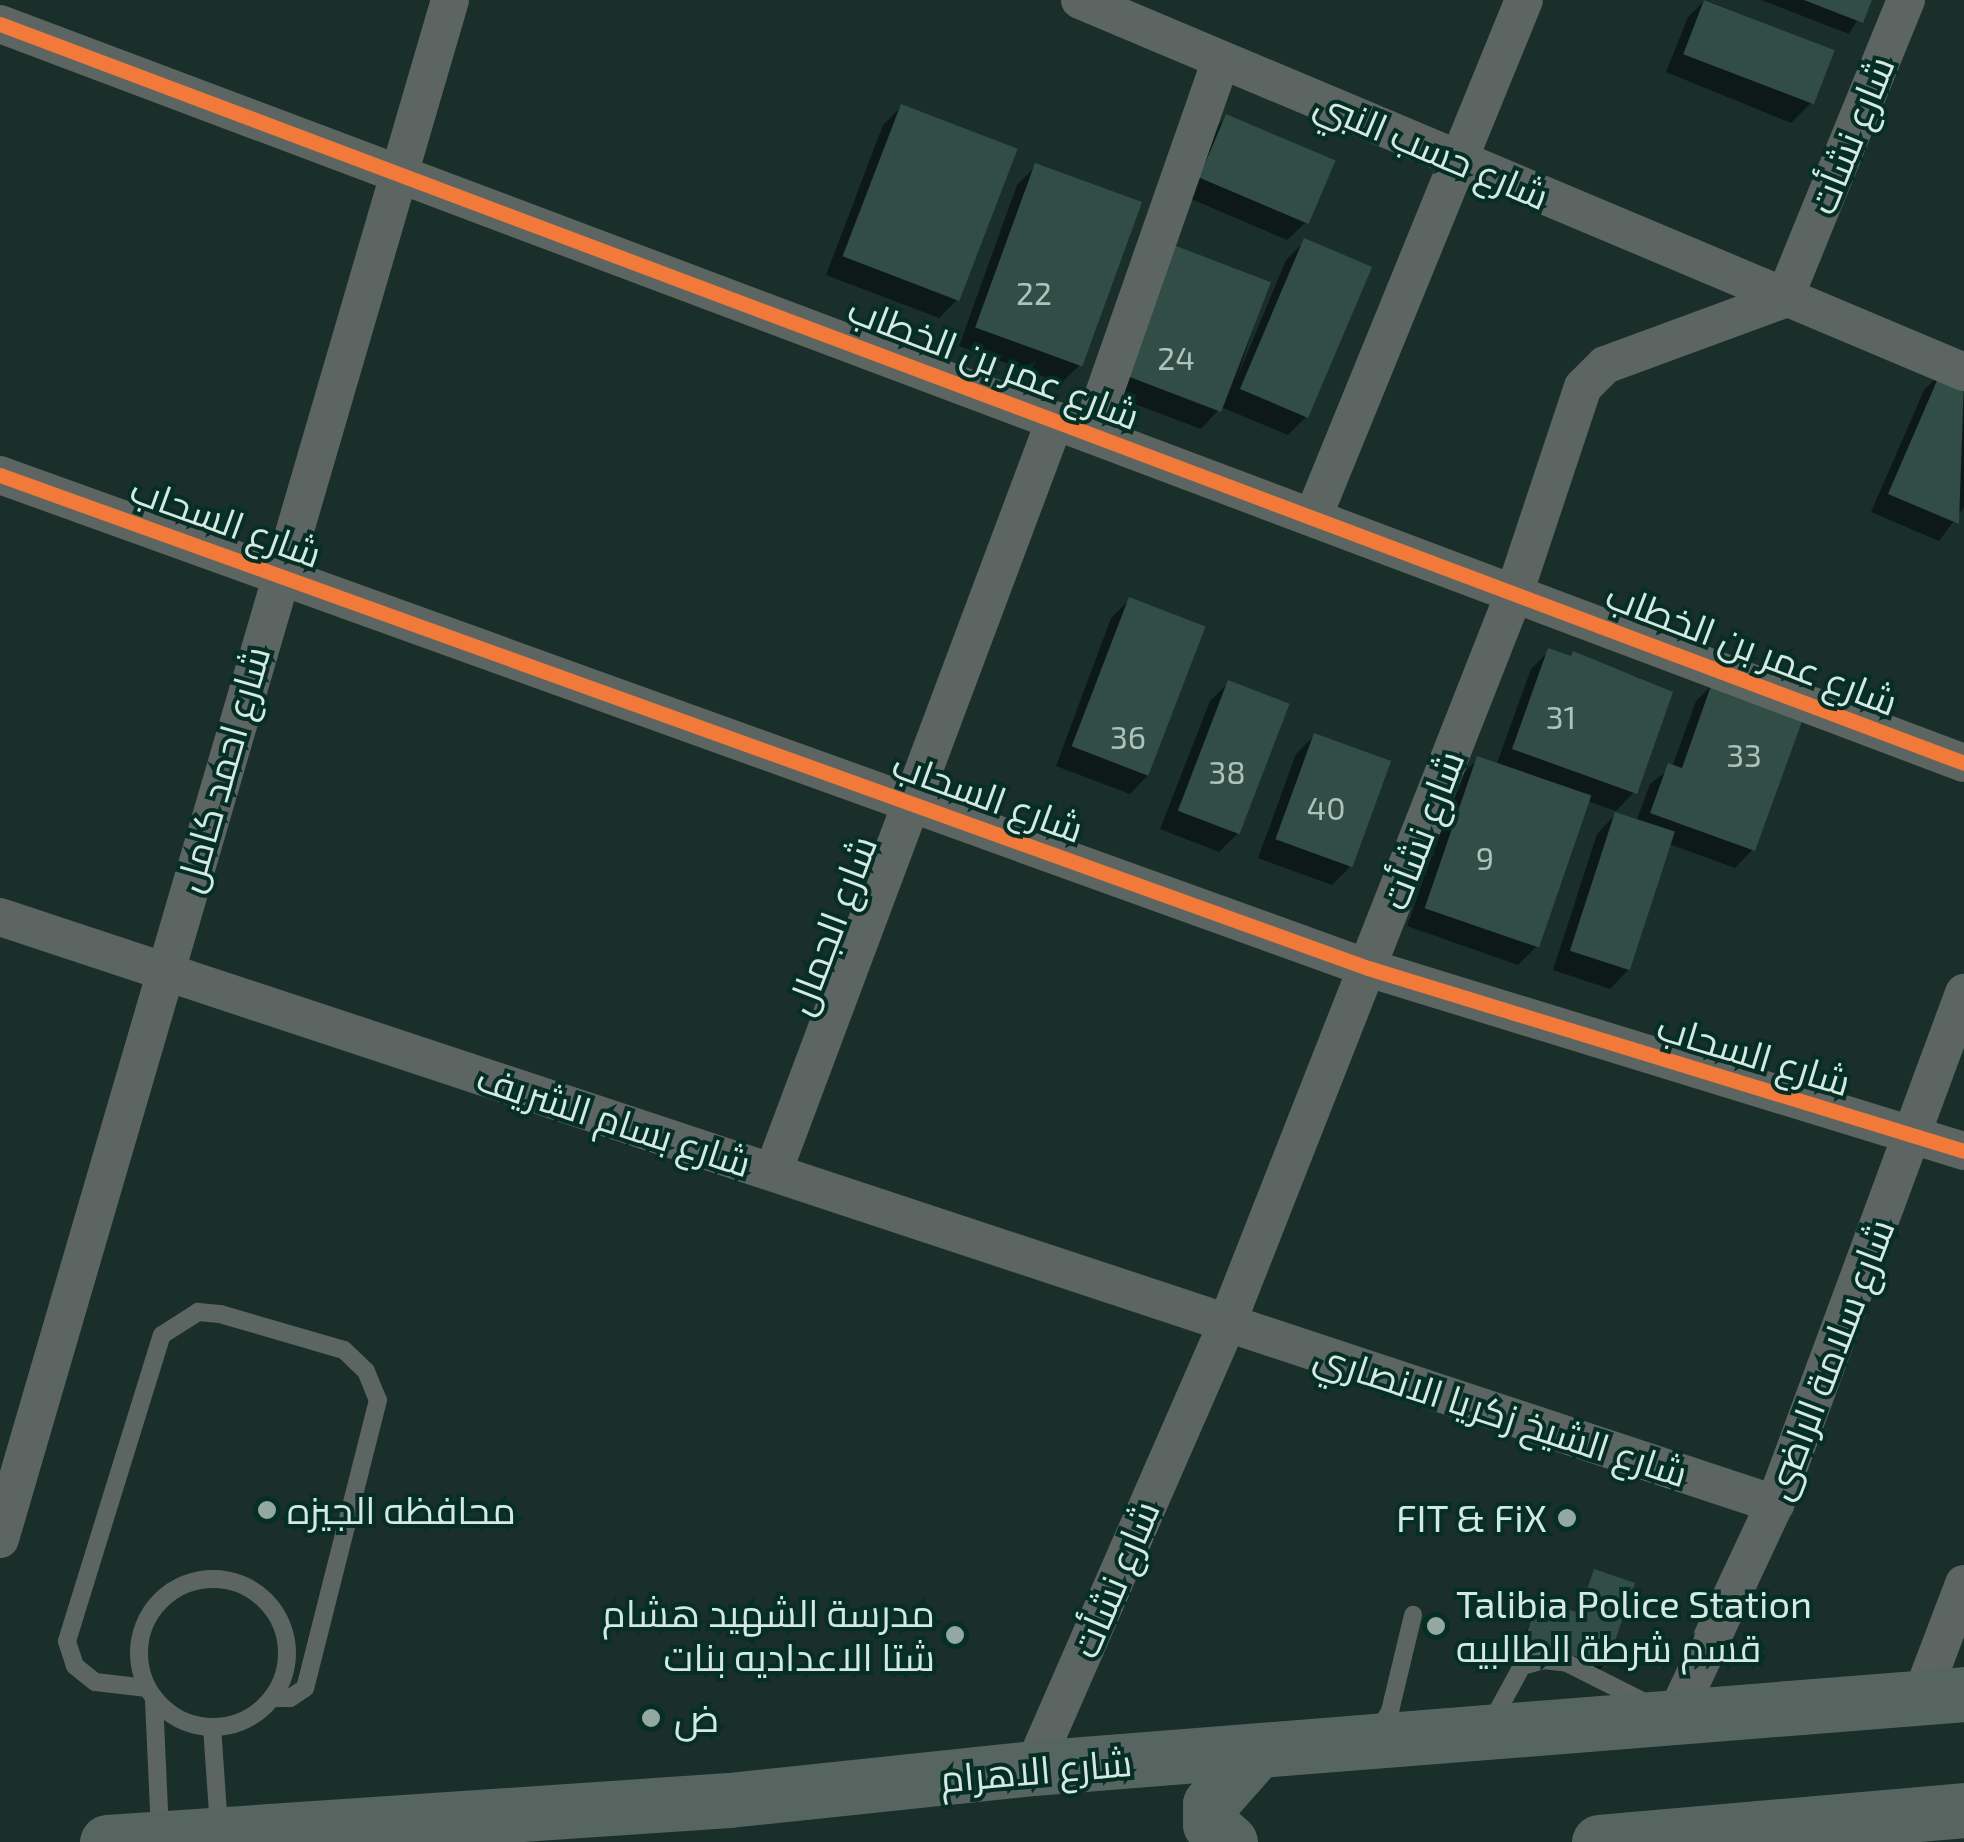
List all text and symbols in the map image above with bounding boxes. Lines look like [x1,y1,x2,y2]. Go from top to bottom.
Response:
street label: شارع نشأت [1799,49,1903,221]
street label: شارع حسب النبي [1308,79,1556,219]
house number: 22 [1016,273,1052,311]
street label: شارع عمر بن الخطاب [842,285,1146,439]
house number: 24 [1157,338,1195,376]
street label: شارع السحاب [124,465,328,577]
street label: شارع عمر بن الخطاب [1600,571,1904,725]
street label: شارع احمد كامل [165,641,279,897]
house number: 31 [1546,697,1576,735]
house number: 36 [1110,717,1146,755]
house number: 33 [1726,735,1762,773]
street label: شارع السحاب [886,740,1090,852]
street label: شارع نشأت [1371,744,1473,916]
house number: 38 [1208,752,1246,790]
house number: 40 [1307,788,1345,826]
street label: شارع الجمال [776,829,886,1021]
house number: 9 [1476,838,1494,876]
street label: شارع السحاب [1652,1003,1856,1105]
street label: شارع بسام الشريف [471,1054,757,1186]
street label: شارع سلامة الراضى [1755,1212,1903,1506]
street label: شارع الشيخ زكريا الانصاري [1309,1332,1693,1496]
place label: محافظه الجيزه [287,1487,516,1533]
street label: شارع نشأت [1062,1494,1168,1664]
place label: FIT & FiX [1395,1495,1547,1541]
marker: محافظه الجيزه [256,1499,278,1521]
marker: FIT & FiX [1556,1507,1578,1529]
place label: Talibia Police Station قسم شرطة الطالبيه [1456,1581,1812,1670]
place label: مدرسة الشهيد هشام شتا الاعداديه بنات [602,1590,935,1680]
marker: Talibia Police Station قسم شرطة الطالبيه [1425,1615,1447,1637]
marker: مدرسة الشهيد هشام شتا الاعداديه بنات [944,1624,966,1646]
place label: ض [674,1695,719,1741]
marker: ض [638,1705,664,1731]
street label: شارع الاهرام [938,1739,1134,1801]

